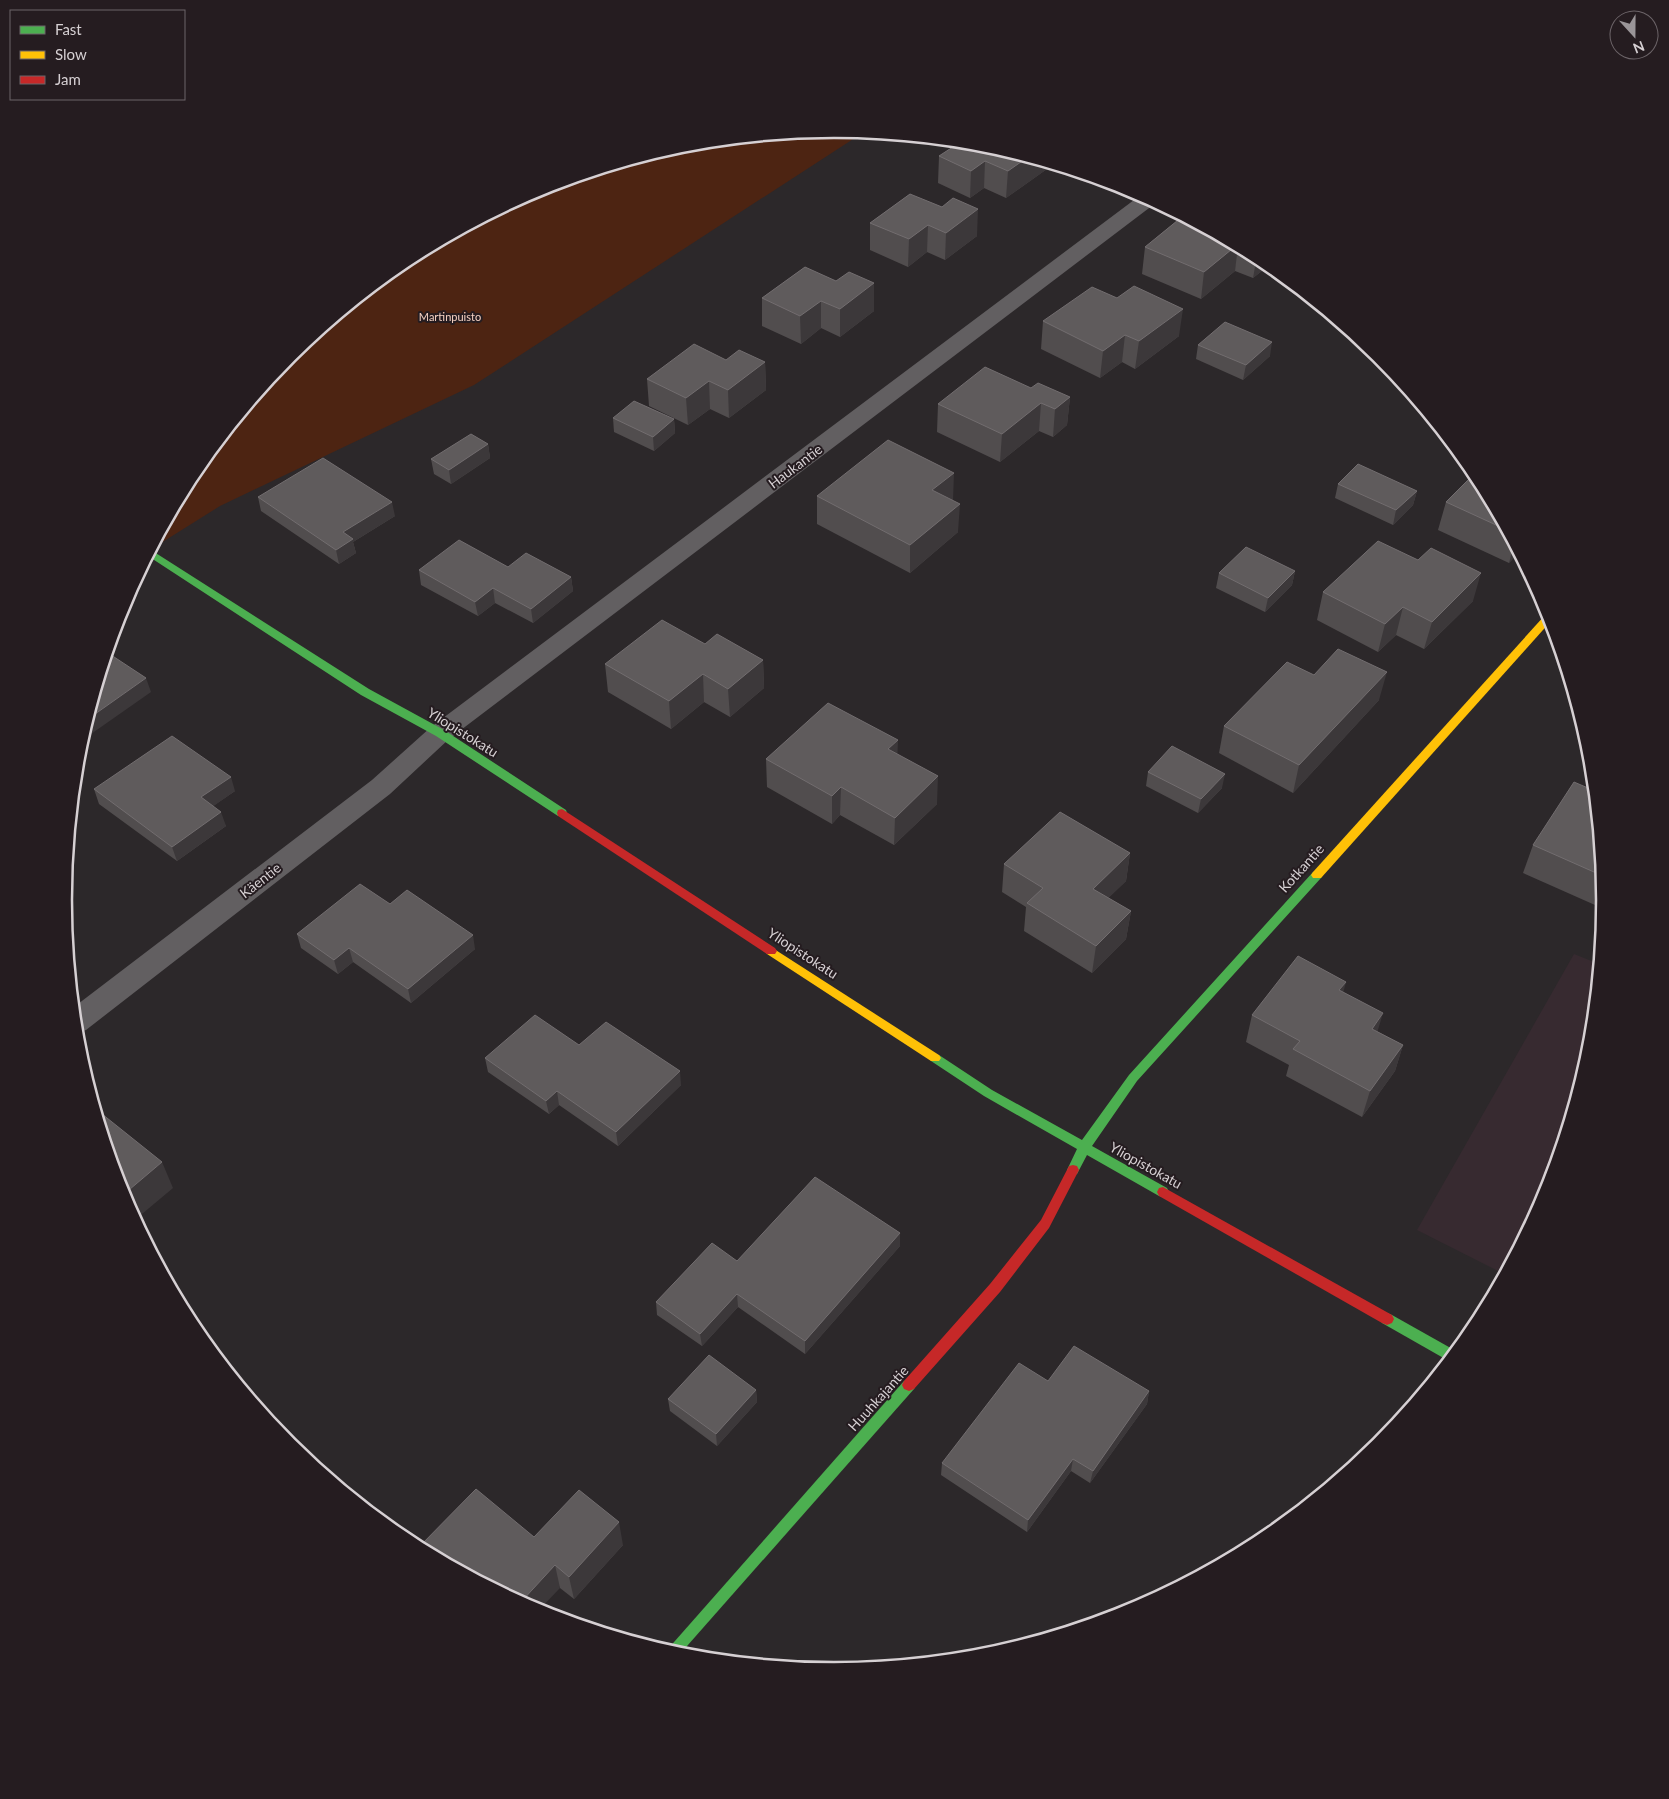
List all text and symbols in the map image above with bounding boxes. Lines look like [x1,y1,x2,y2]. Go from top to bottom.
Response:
legend [10,10,185,100]
north arrow [1609,10,1659,60]
text: Fast [55,20,82,38]
text: N [1631,38,1647,57]
text: Slow [55,45,87,63]
text: Jam [55,70,81,88]
park label: Martinpuisto [419,310,481,323]
street label: Haukantie [765,440,825,492]
street label: Yliopistokatu [424,704,502,760]
street label: Kotkantie [1275,840,1327,896]
street label: Käentie [236,859,284,901]
street label: Yliopistokatu [765,924,841,982]
street label: Yliopistokatu [1107,1138,1185,1192]
street label: Huuhkajantie [844,1362,912,1434]

